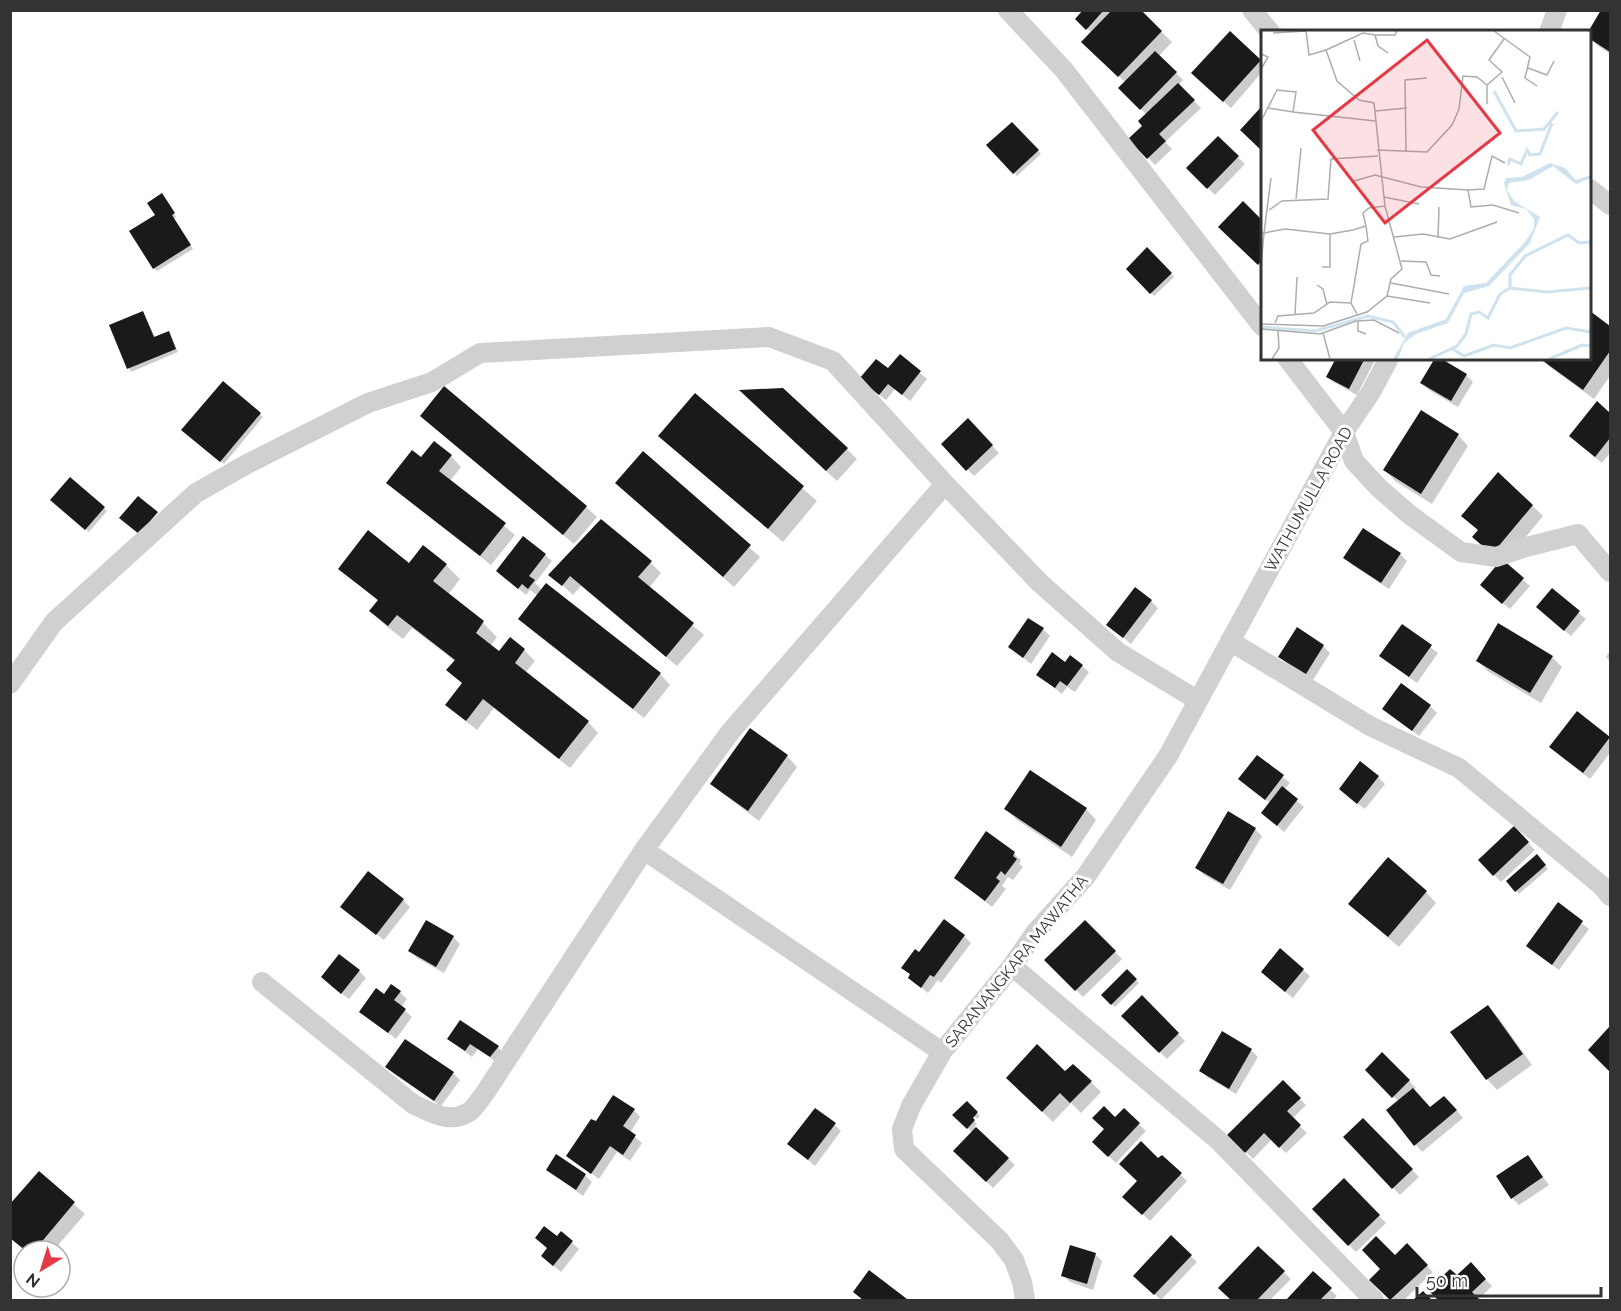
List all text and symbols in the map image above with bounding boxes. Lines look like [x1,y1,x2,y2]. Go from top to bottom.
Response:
inset map [1261,30,1591,360]
street label: WATHUMULLA ROAD [1261,424,1356,575]
street label: SARANANGKARA MAWATHA [941,871,1092,1051]
north arrow [12,1239,72,1299]
scale bar [1417,1260,1602,1298]
text: N [22,1269,44,1292]
text: 50 m [1426,1270,1468,1291]

